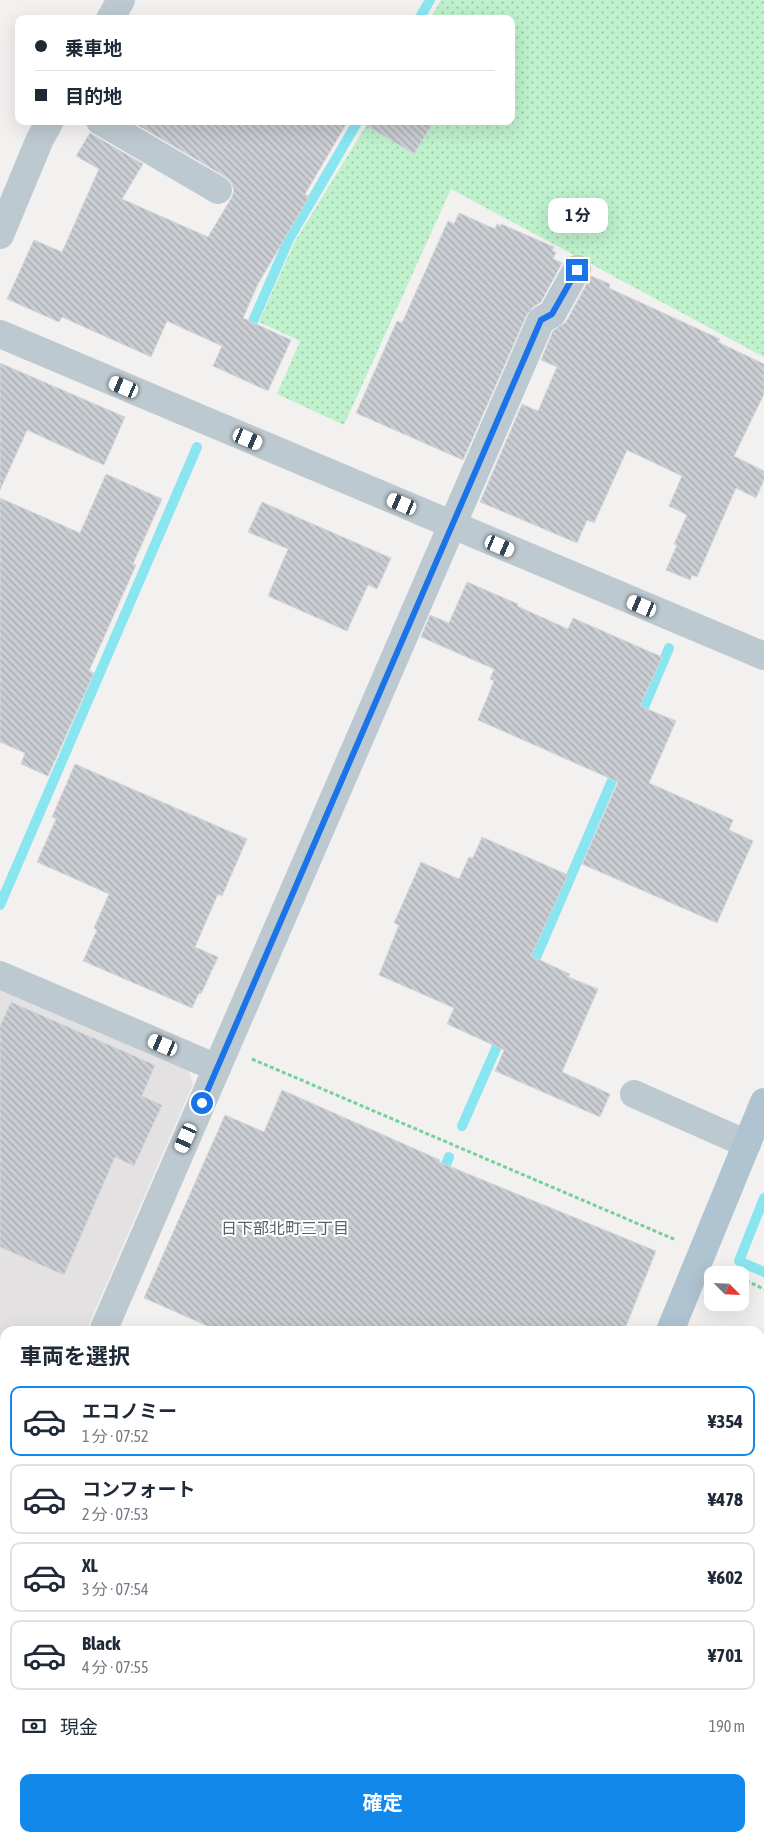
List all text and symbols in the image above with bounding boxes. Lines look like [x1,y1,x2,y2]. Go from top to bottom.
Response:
text: 乗車地 [65,37,122,59]
text: 目的地 [65,85,122,107]
callout: 1 分 [547,198,607,232]
text: 1 分 [565,206,591,224]
route end [566,259,588,281]
car [107,374,140,400]
car [231,426,264,452]
car [385,491,418,517]
car [483,533,516,559]
car [625,593,658,619]
car [146,1032,179,1058]
route start [191,1092,213,1114]
car [173,1121,198,1155]
district label: 日下部北町三丁目 [221,1219,349,1237]
north arrow [704,1266,749,1311]
map controls [704,1266,749,1311]
text: 車両を選択 [20,1343,130,1369]
icon: car [22,1399,67,1444]
text: エコノミー [82,1400,177,1422]
text: ¥354 [708,1410,743,1432]
text: 1 分 · 07:52 [82,1427,148,1445]
icon: car [22,1477,67,1522]
text: コンフォート [82,1478,195,1500]
text: ¥478 [708,1488,743,1510]
text: 2 分 · 07:53 [82,1505,148,1523]
text: XL [82,1554,98,1576]
icon: car [22,1555,67,1600]
text: ¥602 [708,1566,743,1588]
text: 3 分 · 07:54 [82,1580,148,1598]
text: Black [82,1632,120,1654]
icon: car [22,1633,67,1678]
text: ¥701 [708,1644,743,1666]
text: 4 分 · 07:55 [82,1658,148,1676]
icon: cash [20,1712,48,1740]
text: 現金 [60,1716,98,1738]
text: 190 m [709,1717,745,1735]
button: 確定 [20,1774,745,1832]

